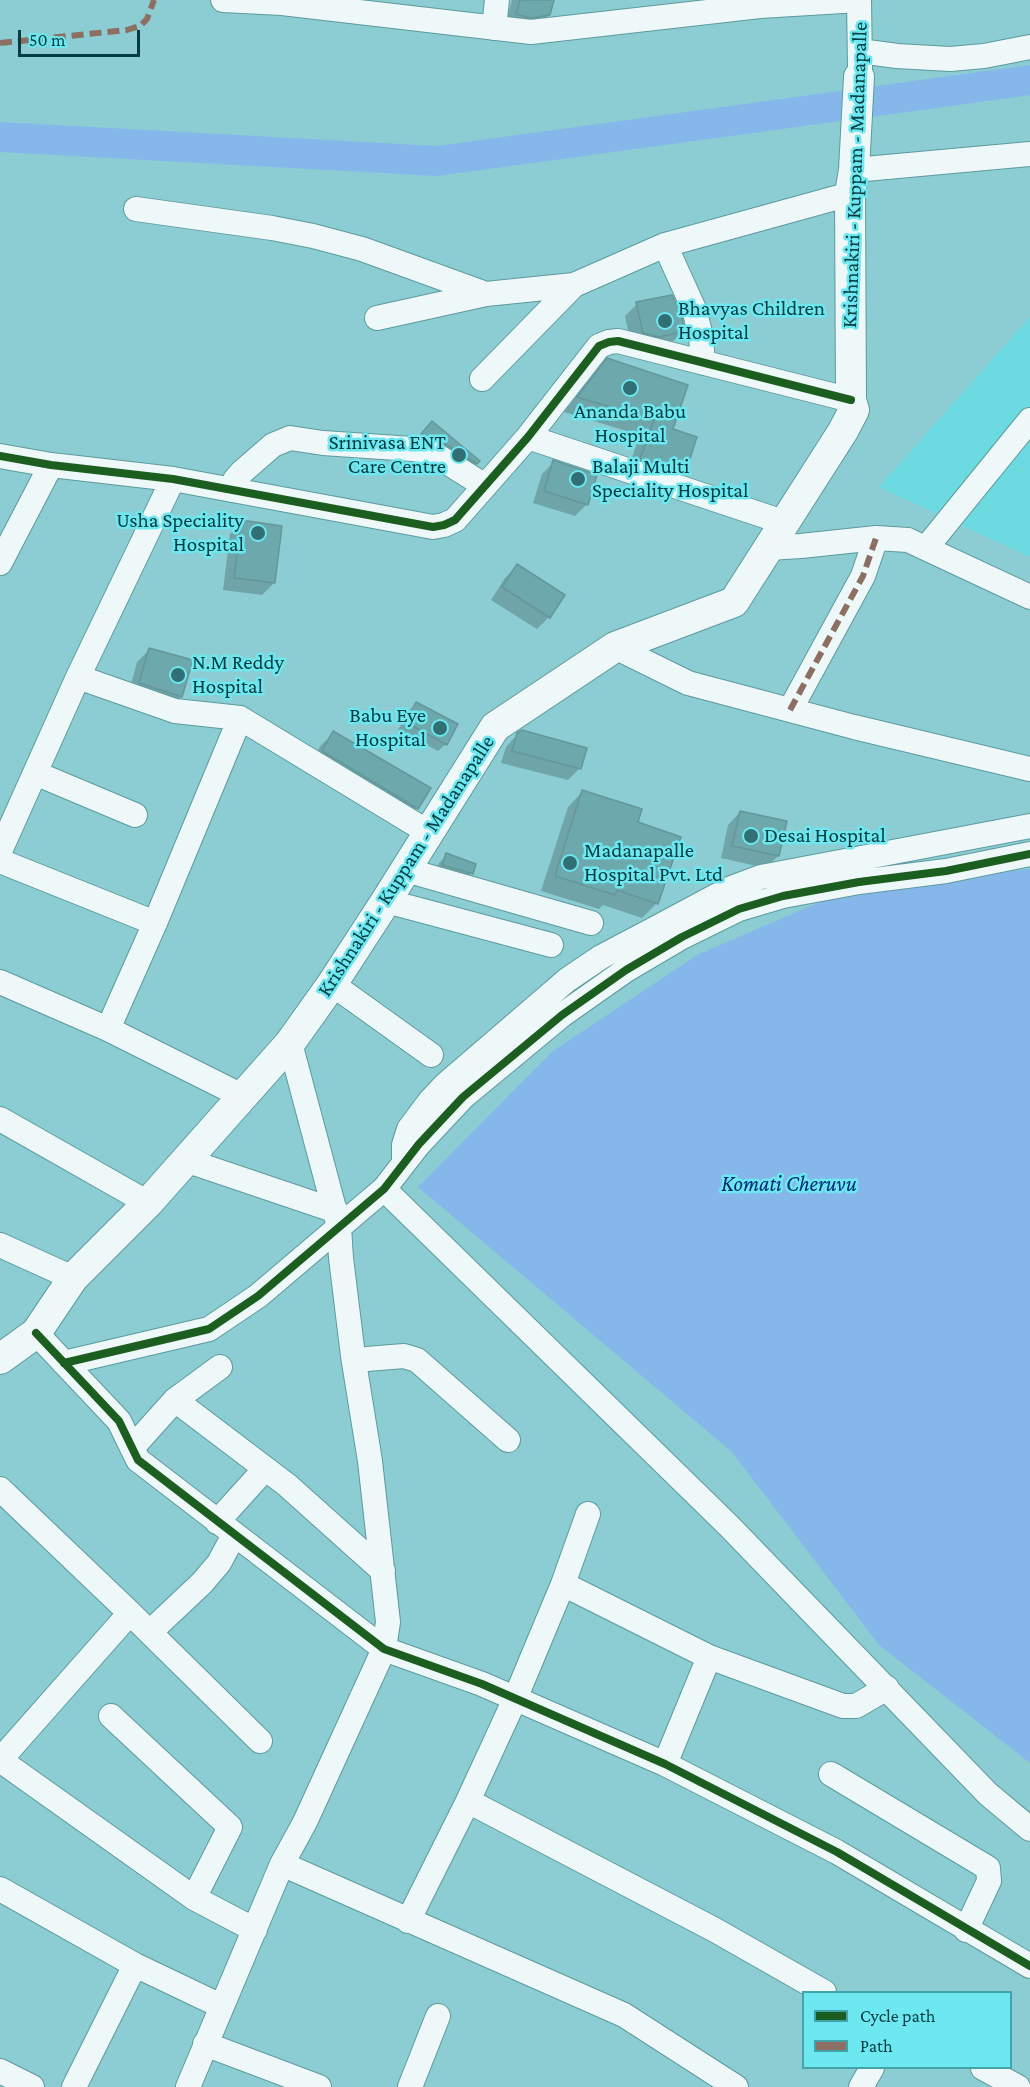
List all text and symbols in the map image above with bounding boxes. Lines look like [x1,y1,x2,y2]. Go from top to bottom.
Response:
scale bar [21,18,142,56]
street label: Krishnakiri - Kuppam - Madanapalle [837,21,873,329]
text: 50 m [29,30,66,50]
place label: Bhavyas Children Hospital [678,296,825,346]
marker: Bhavyas Children Hospital [656,312,674,330]
marker: Ananda Babu Hospital [621,379,639,397]
place label: Ananda Babu Hospital [574,399,686,449]
place label: Srinivasa ENT Care Centre [329,430,446,480]
marker: Srinivasa ENT Care Centre [450,446,468,464]
place label: Balaji Multi Speciality Hospital [592,454,748,504]
marker: Balaji Multi Speciality Hospital [569,470,587,488]
place label: Usha Speciality Hospital [116,508,244,558]
marker: Usha Speciality Hospital [249,524,267,542]
place label: N.M Reddy Hospital [192,650,284,700]
marker: N.M Reddy Hospital [169,666,187,684]
place label: Babu Eye Hospital [349,703,426,753]
marker: Babu Eye Hospital [431,719,449,737]
street label: Krishnakiri - Kuppam - Madanapalle [312,731,500,1001]
place label: Desai Hospital [764,823,886,849]
marker: Desai Hospital [742,827,760,845]
place label: Madanapalle Hospital Pvt. Ltd [584,838,723,888]
marker: Madanapalle Hospital Pvt. Ltd [561,854,579,872]
water label: Komati Cheruvu [721,1171,857,1197]
legend [802,1991,1012,2069]
text: Cycle path [860,2006,935,2026]
text: Path [860,2036,893,2056]

